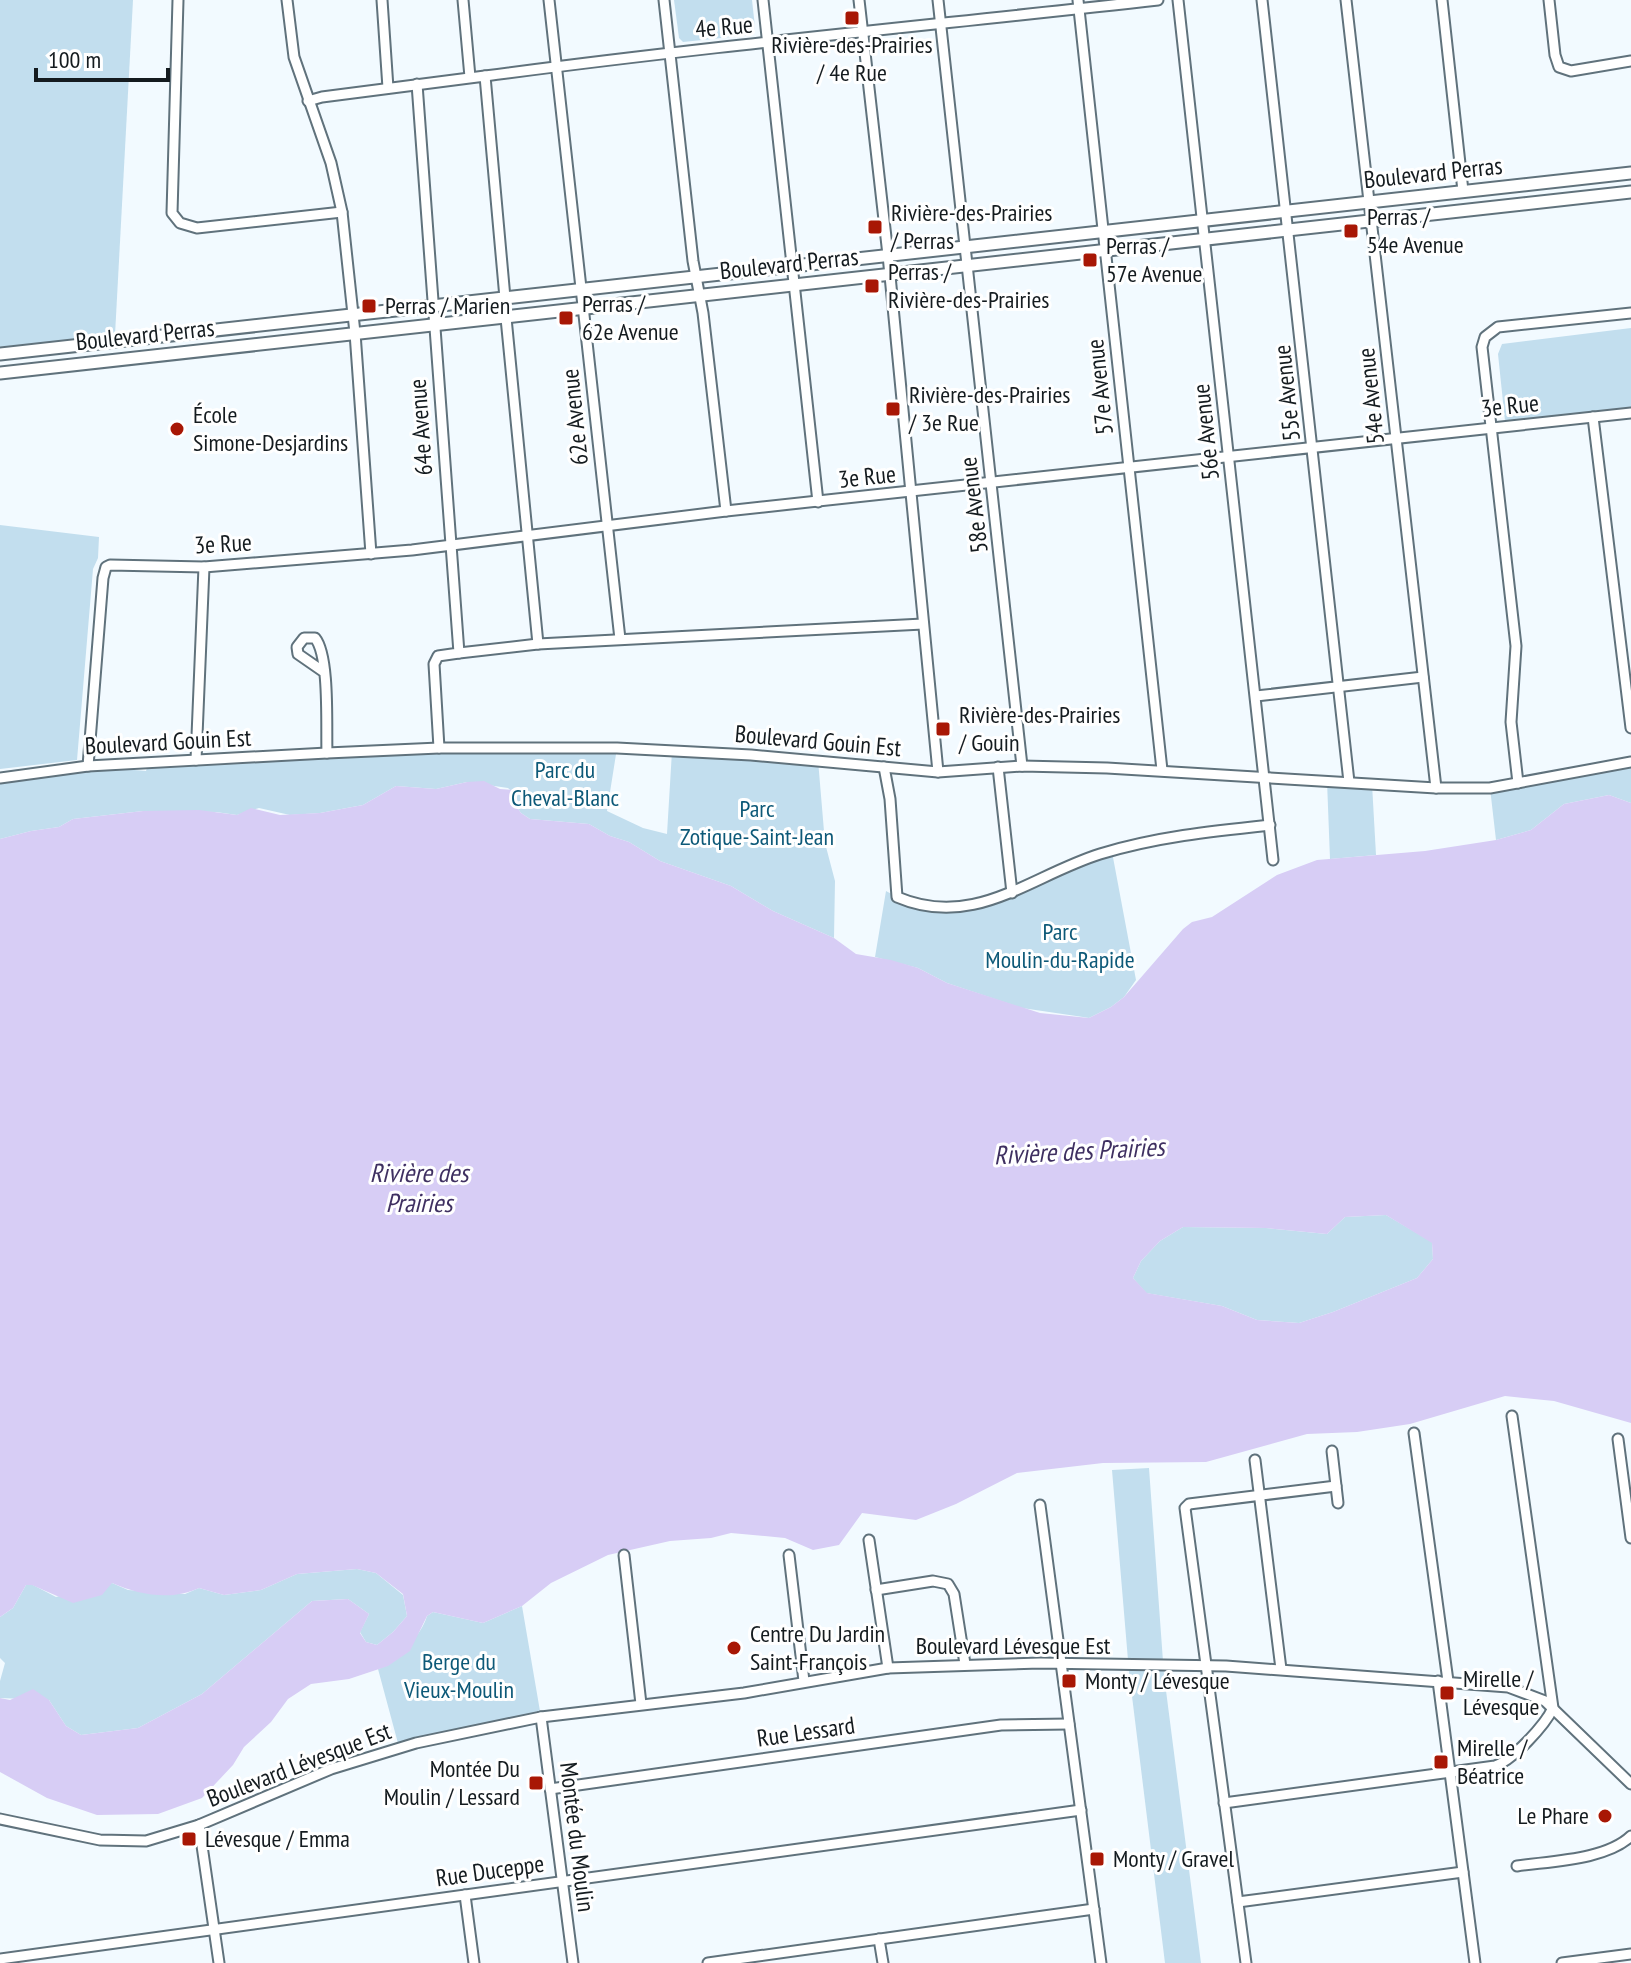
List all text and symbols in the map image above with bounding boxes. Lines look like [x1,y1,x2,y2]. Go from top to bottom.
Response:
street label: 4e Rue [694,9,754,44]
marker: Rivière-des-Prairies / 4e Rue [843,9,861,27]
place label: Rivière-des-Prairies / 4e Rue [771,29,933,88]
scale bar [36,32,168,82]
text: 100 m [48,44,101,75]
street label: Boulevard Perras [1362,150,1504,195]
place label: Rivière-des-Prairies / Perras [890,197,1052,256]
place label: Perras / 54e Avenue [1367,201,1464,260]
marker: Rivière-des-Prairies / Perras [866,218,884,236]
marker: Perras / 54e Avenue [1342,222,1360,240]
place label: Perras / 57e Avenue [1106,230,1202,289]
street label: Boulevard Perras [718,241,860,286]
marker: Perras / 57e Avenue [1081,251,1099,269]
place label: Perras / Rivière-des-Prairies [888,256,1049,315]
marker: Perras / Rivière-des-Prairies [863,277,881,295]
place label: Perras / 62e Avenue [582,288,679,347]
place label: Perras / Marien [385,290,510,321]
marker: Perras / Marien [360,297,378,315]
marker: Perras / 62e Avenue [557,309,575,327]
street label: Boulevard Perras [74,312,216,357]
street label: 57e Avenue [1079,338,1120,437]
street label: 55e Avenue [1266,343,1307,443]
street label: 54e Avenue [1350,346,1391,446]
street label: 62e Avenue [554,367,595,467]
street label: 64e Avenue [402,378,439,476]
place label: Rivière-des-Prairies / 3e Rue [908,379,1070,438]
street label: 56e Avenue [1185,382,1226,482]
street label: 3e Rue [1480,387,1540,424]
place label: École Simone-Desjardins [193,399,348,458]
marker: Rivière-des-Prairies / 3e Rue [884,400,902,418]
marker: École Simone-Desjardins [168,420,186,438]
street label: 58e Avenue [952,455,995,555]
street label: 3e Rue [837,458,897,495]
street label: 3e Rue [193,527,253,560]
place label: Rivière-des-Prairies / Gouin [958,699,1120,758]
street label: Boulevard Gouin Est [734,718,903,763]
marker: Rivière-des-Prairies / Gouin [934,720,952,738]
street label: Boulevard Gouin Est [84,722,252,761]
park label: Parc du Cheval-Blanc [511,754,620,813]
park label: Parc Zotique-Saint-Jean [680,793,834,852]
park label: Parc Moulin-du-Rapide [985,916,1135,975]
water label: Rivière des Prairies [993,1129,1167,1171]
water label: Rivière des Prairies [370,1156,471,1219]
place label: Centre Du Jardin Saint-François [750,1618,885,1677]
street label: Boulevard Lévesque Est [916,1630,1111,1661]
marker: Centre Du Jardin Saint-François [725,1639,743,1657]
park label: Berge du Vieux-Moulin [403,1646,514,1705]
place label: Mirelle / Lévesque [1463,1663,1539,1722]
place label: Monty / Lévesque [1085,1665,1230,1696]
marker: Monty / Lévesque [1060,1672,1078,1690]
marker: Mirelle / Lévesque [1438,1684,1456,1702]
street label: Rue Lessard [755,1709,857,1754]
street label: Boulevard Lévesque Est [202,1715,396,1814]
place label: Mirelle / Béatrice [1457,1732,1528,1791]
place label: Montée Du Moulin / Lessard [384,1753,520,1812]
marker: Mirelle / Béatrice [1432,1753,1450,1771]
street label: Montée du Moulin [553,1760,602,1914]
marker: Montée Du Moulin / Lessard [527,1774,545,1792]
place label: Le Phare [1518,1800,1589,1831]
marker: Le Phare [1596,1807,1614,1825]
place label: Lévesque / Emma [205,1823,350,1854]
marker: Lévesque / Emma [180,1830,198,1848]
place label: Monty / Gravel [1113,1843,1234,1874]
street label: Rue Duceppe [434,1848,546,1893]
marker: Monty / Gravel [1088,1850,1106,1868]

